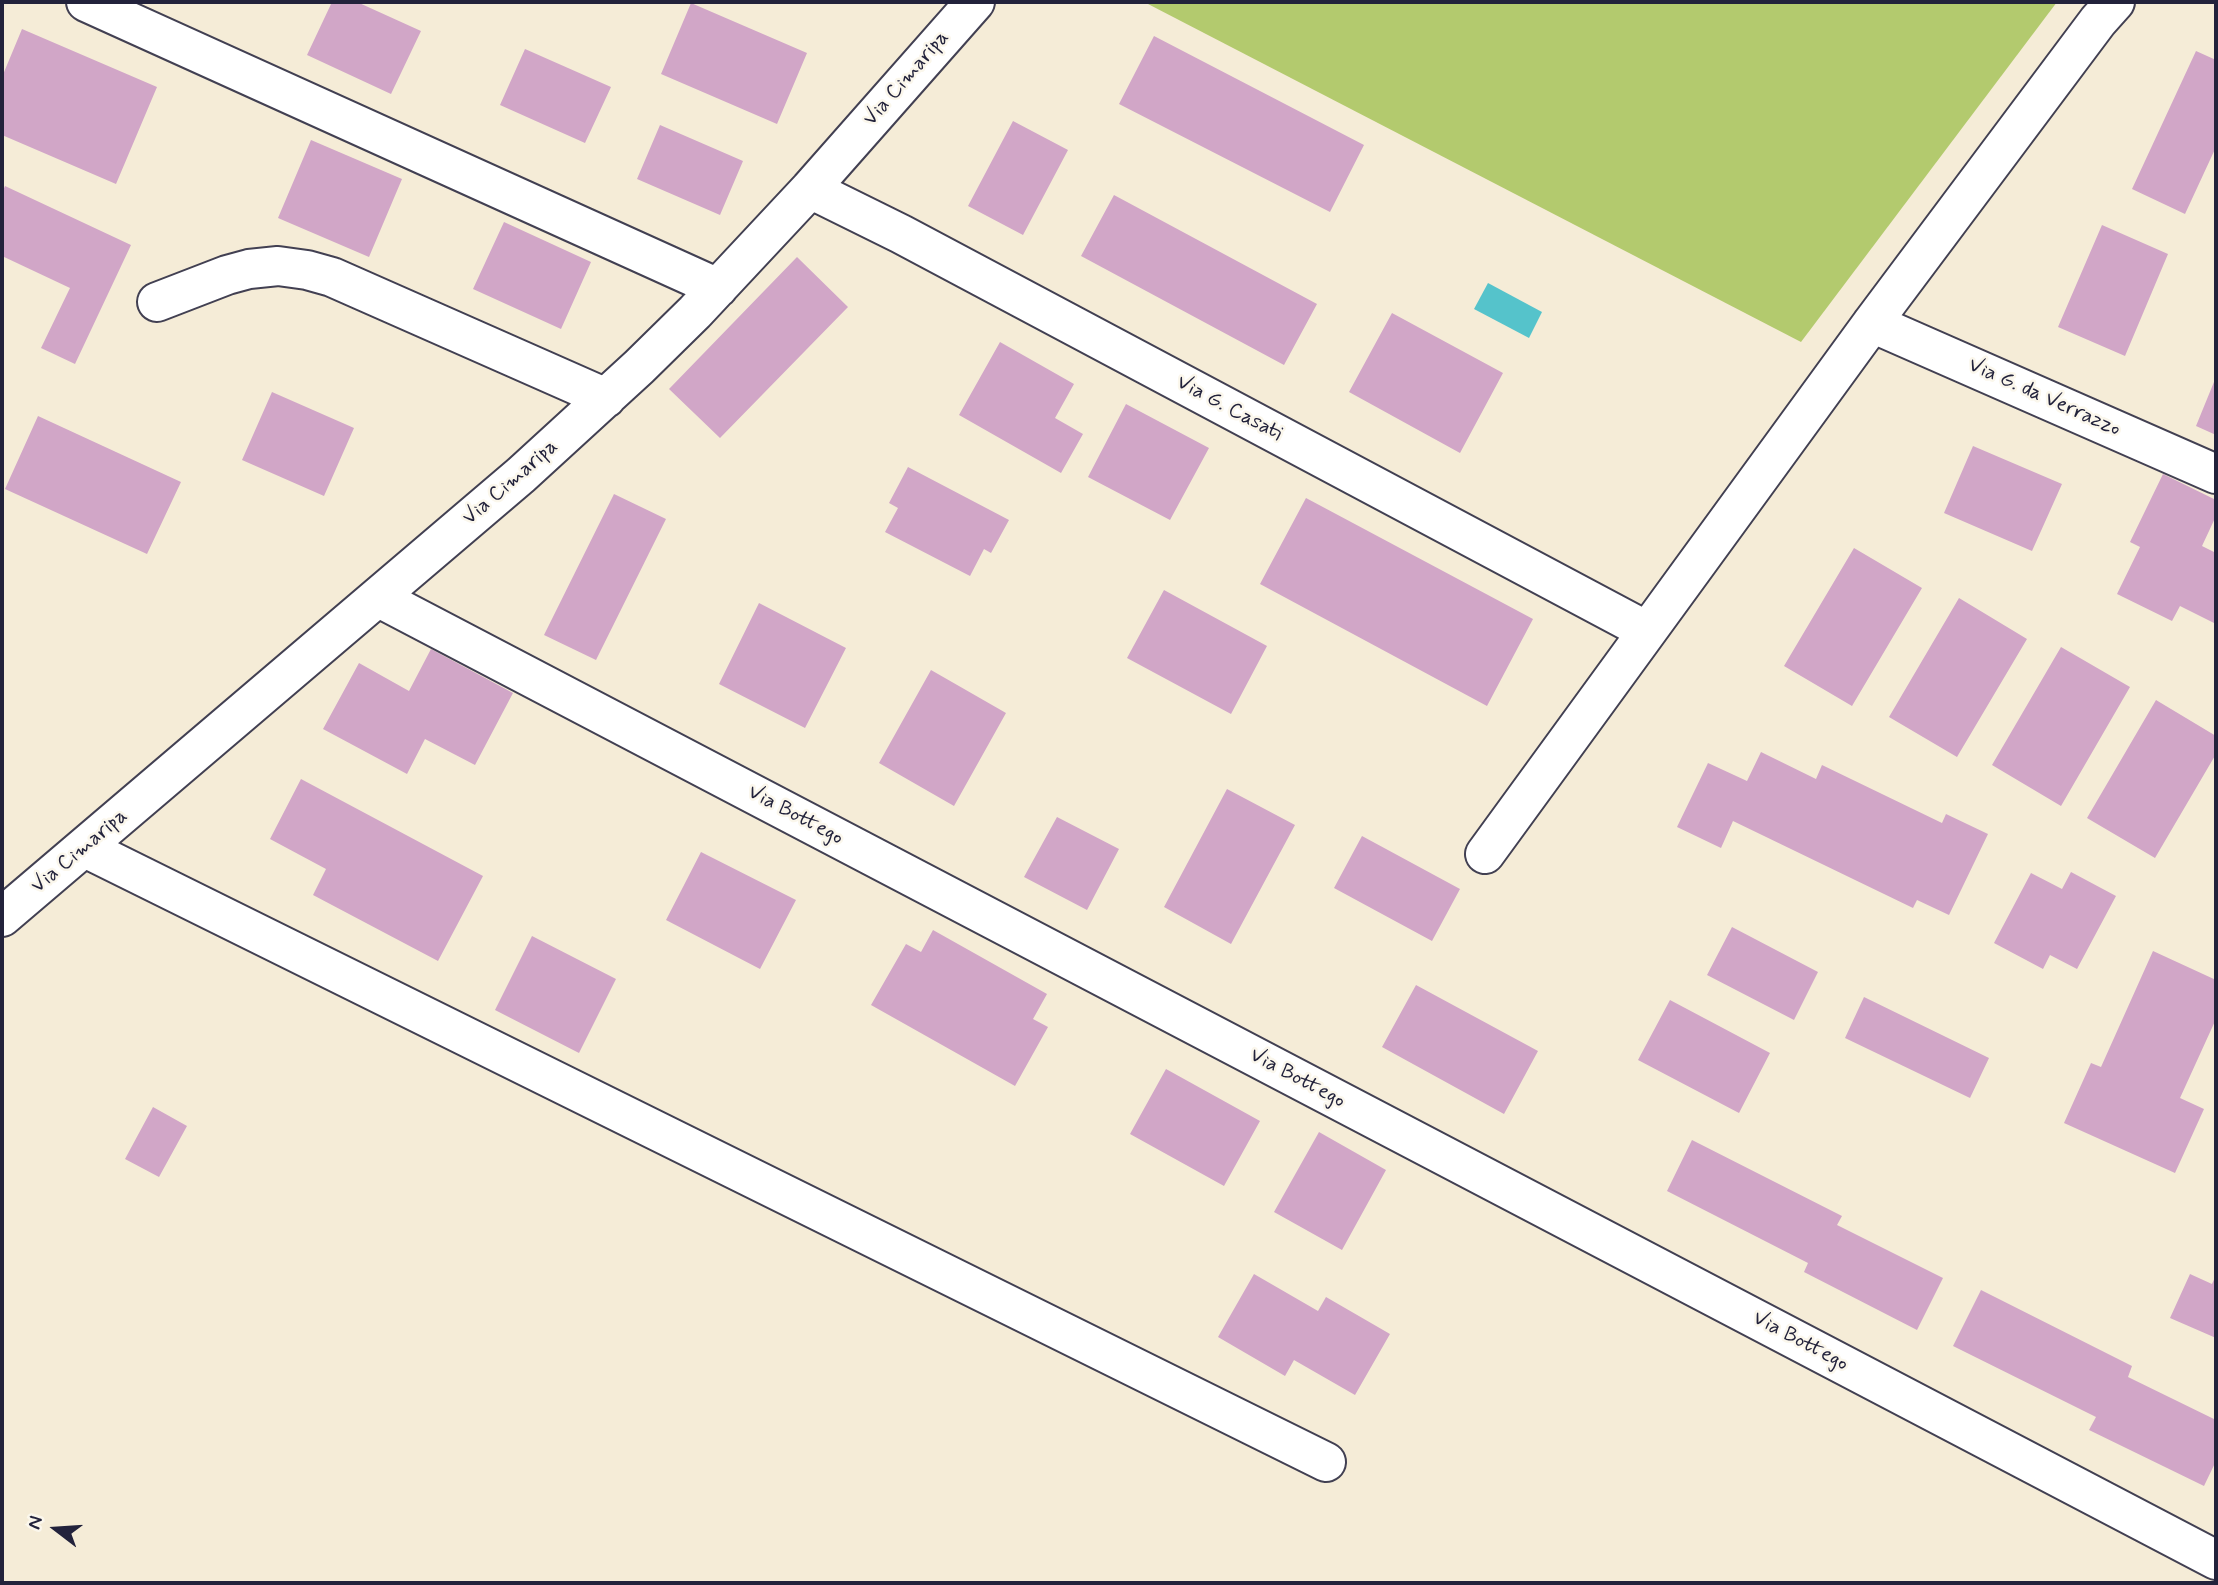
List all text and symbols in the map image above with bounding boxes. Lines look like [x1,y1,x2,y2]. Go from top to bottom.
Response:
street label: Via Cimaripa [859,26,955,132]
street label: Via G. da Verrazzo [1964,353,2124,443]
street label: Via G. Casati [1172,371,1286,447]
street label: Via Cimaripa [458,435,564,531]
street label: Via Bottego [743,780,847,852]
street label: Via Cimaripa [27,804,133,900]
street label: Via Bottego [1245,1043,1349,1115]
street label: Via Bottego [1748,1306,1852,1378]
north arrow [21,1494,91,1564]
text: N [22,1513,49,1532]

